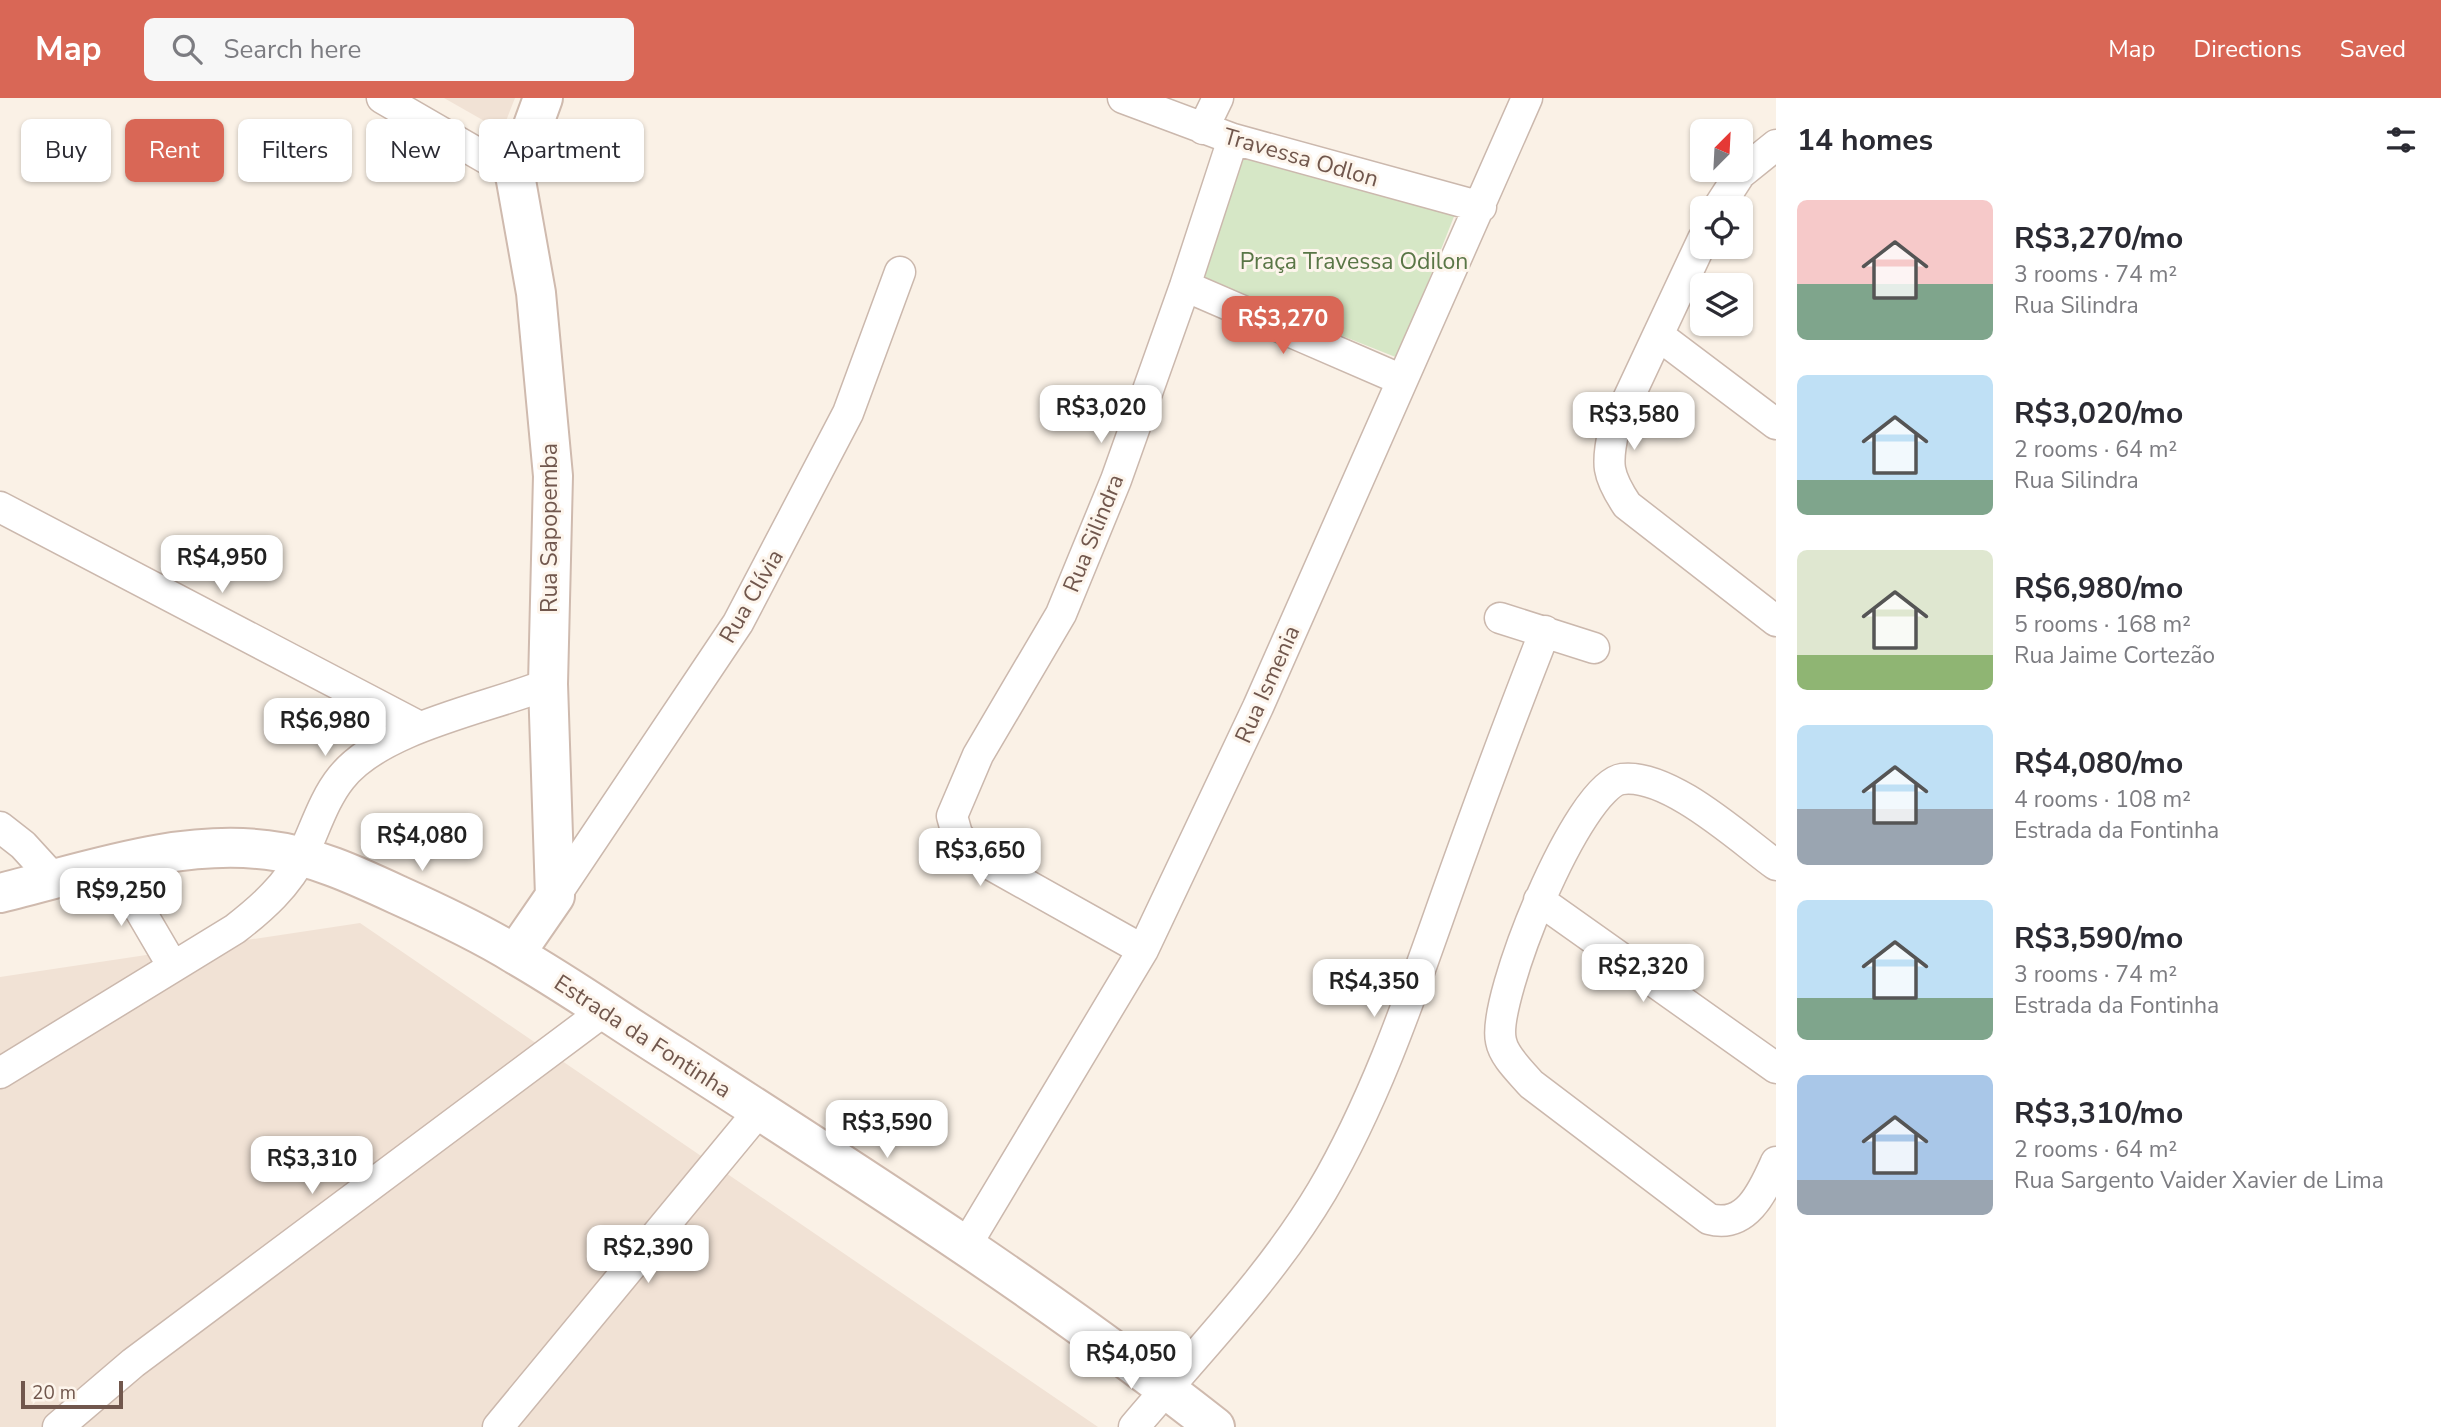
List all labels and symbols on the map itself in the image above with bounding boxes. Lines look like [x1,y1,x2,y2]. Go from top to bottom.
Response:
north arrow [1690,119,1754,182]
street label: Travessa Odlon [1220,121,1382,194]
park label: Praça Travessa Odilon [1240,246,1468,277]
pin: R$3,270 [1218,296,1348,356]
pin: R$3,020 [1036,386,1166,445]
pin: R$3,580 [1569,392,1699,452]
street label: Rua Sapopemba [534,443,565,613]
street label: Rua Silindra [1056,470,1131,597]
pin: R$4,950 [157,536,287,595]
street label: Rua Clívia [712,544,791,649]
street label: Rua Ismenia [1228,620,1307,748]
pin: R$6,980 [260,698,390,758]
pin: R$4,080 [357,814,487,873]
pin: R$3,650 [915,828,1045,888]
pin: R$9,250 [56,868,186,928]
pin: R$2,320 [1578,944,1708,1004]
pin: R$4,350 [1309,960,1439,1019]
street label: Estrada da Fontinha [548,968,737,1105]
pin: R$3,590 [822,1100,952,1160]
pin: R$3,310 [247,1136,377,1196]
pin: R$2,390 [583,1226,713,1285]
pin: R$4,050 [1066,1332,1196,1391]
scale bar [21,1378,122,1410]

